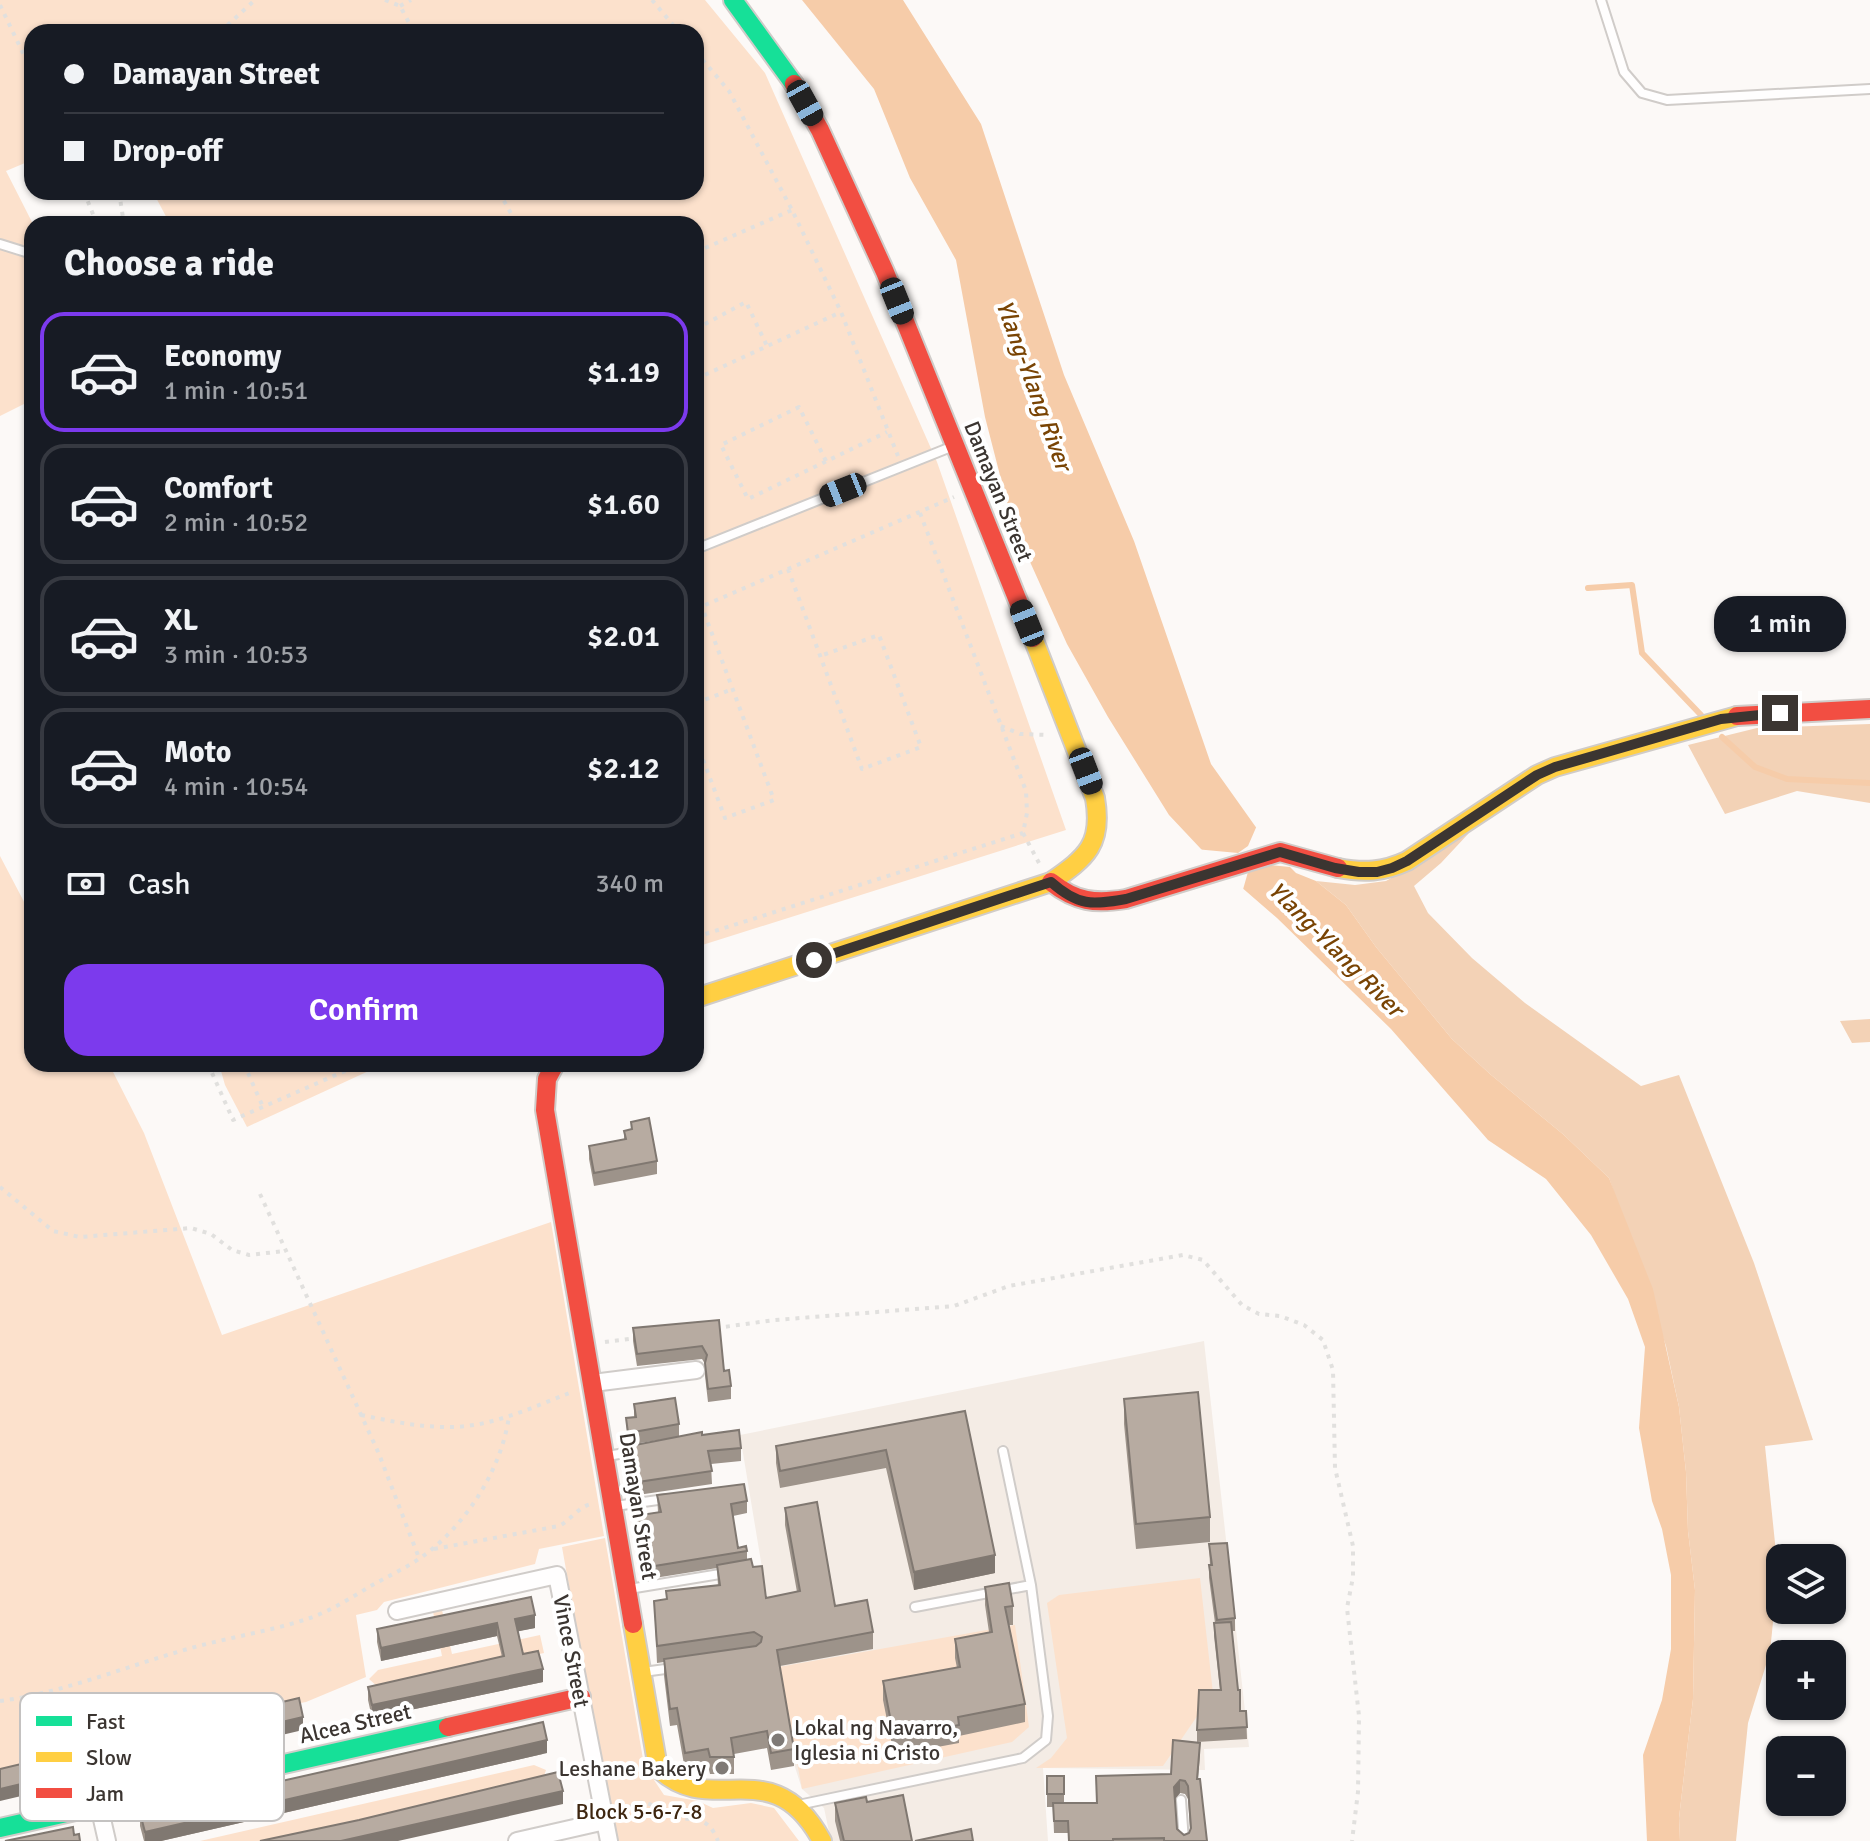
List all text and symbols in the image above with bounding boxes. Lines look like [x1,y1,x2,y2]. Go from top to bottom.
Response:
text: Damayan Street [112,56,320,93]
car [783,76,827,130]
text: Drop-off [112,133,222,170]
text: Choose a ride [64,241,274,286]
car [877,274,917,328]
water label: Ylang-Ylang River [989,296,1080,477]
icon: car [68,336,140,408]
text: Economy [164,338,281,375]
text: $1.19 [587,354,660,391]
text: 1 min · 10:51 [164,375,308,407]
street label: Damayan Street [958,417,1039,566]
icon: car [68,468,140,540]
text: Comfort [164,470,273,507]
car [816,470,870,510]
text: $1.60 [587,486,660,523]
text: 2 min · 10:52 [164,507,308,539]
car [1007,596,1047,650]
callout: 1 min [1714,597,1846,653]
icon: car [68,600,140,672]
text: XL [164,602,198,639]
text: 1 min [1749,608,1811,640]
text: $2.01 [587,618,660,655]
text: 3 min · 10:53 [164,639,308,671]
route end [1762,695,1798,731]
icon: car [68,732,140,804]
text: Moto [164,734,231,771]
car [1066,744,1106,798]
text: $2.12 [587,750,660,787]
text: 4 min · 10:54 [164,771,308,803]
icon: cash [64,862,108,906]
text: Cash [128,866,191,903]
text: 340 m [595,868,664,900]
water label: Ylang-Ylang River [1262,875,1412,1025]
route start [796,942,832,978]
button: Confirm [64,964,664,1056]
street label: Damayan Street [614,1430,664,1582]
map controls [1766,1544,1846,1816]
button: layers [1766,1544,1846,1624]
street label: Vince Street [547,1593,596,1710]
button: + [1766,1640,1846,1720]
legend [20,1693,284,1821]
street label: Alcea Street [297,1697,414,1749]
text: Fast [86,1708,126,1735]
place label: Lokal ng Navarro, Iglesia ni Cristo [794,1714,958,1766]
marker: Lokal ng Navarro, Iglesia ni Cristo [769,1731,787,1749]
button: − [1766,1736,1846,1816]
text: Slow [86,1744,132,1771]
place label: Leshane Bakery [558,1755,707,1782]
marker: Leshane Bakery [713,1759,731,1777]
text: Jam [86,1780,124,1807]
park label: Block 5-6-7-8 [576,1798,702,1825]

